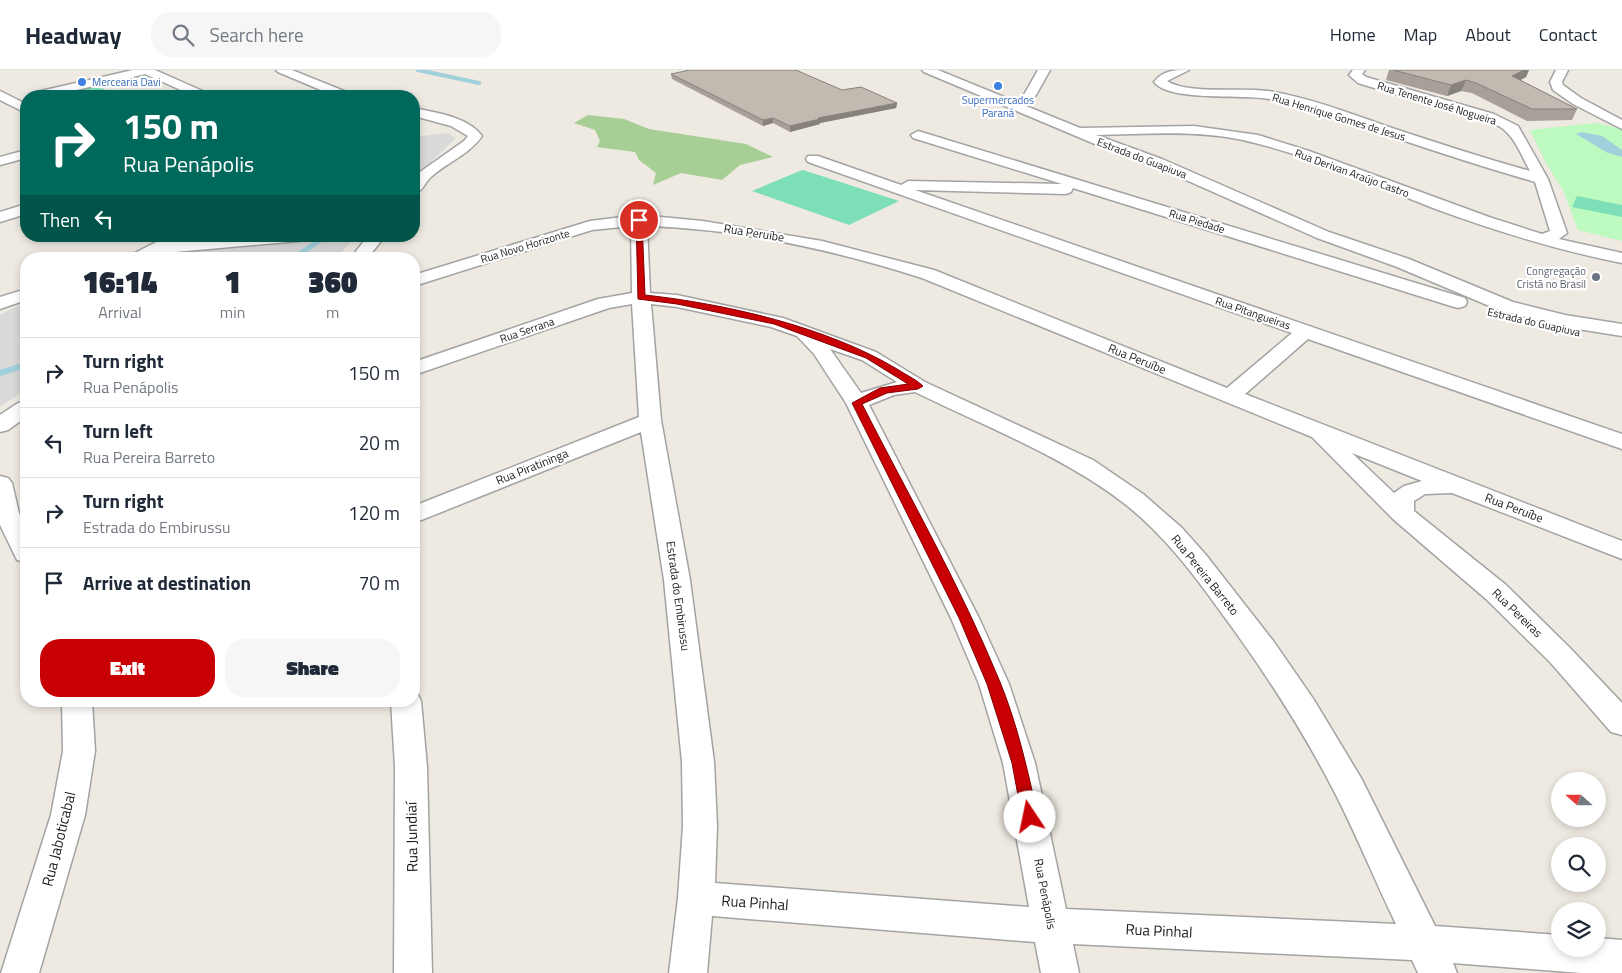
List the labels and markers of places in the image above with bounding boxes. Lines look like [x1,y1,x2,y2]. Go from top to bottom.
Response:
place label: Mercearia Davi [92,74,161,90]
marker: Mercearia Davi [76,76,88,88]
marker: Supermercados Paraná [992,80,1004,92]
place label: Supermercados Paraná [962,92,1034,121]
pin [618,199,660,241]
place label: Congregação Cristã no Brasil [1517,263,1586,292]
marker: Congregação Cristã no Brasil [1590,271,1602,283]

